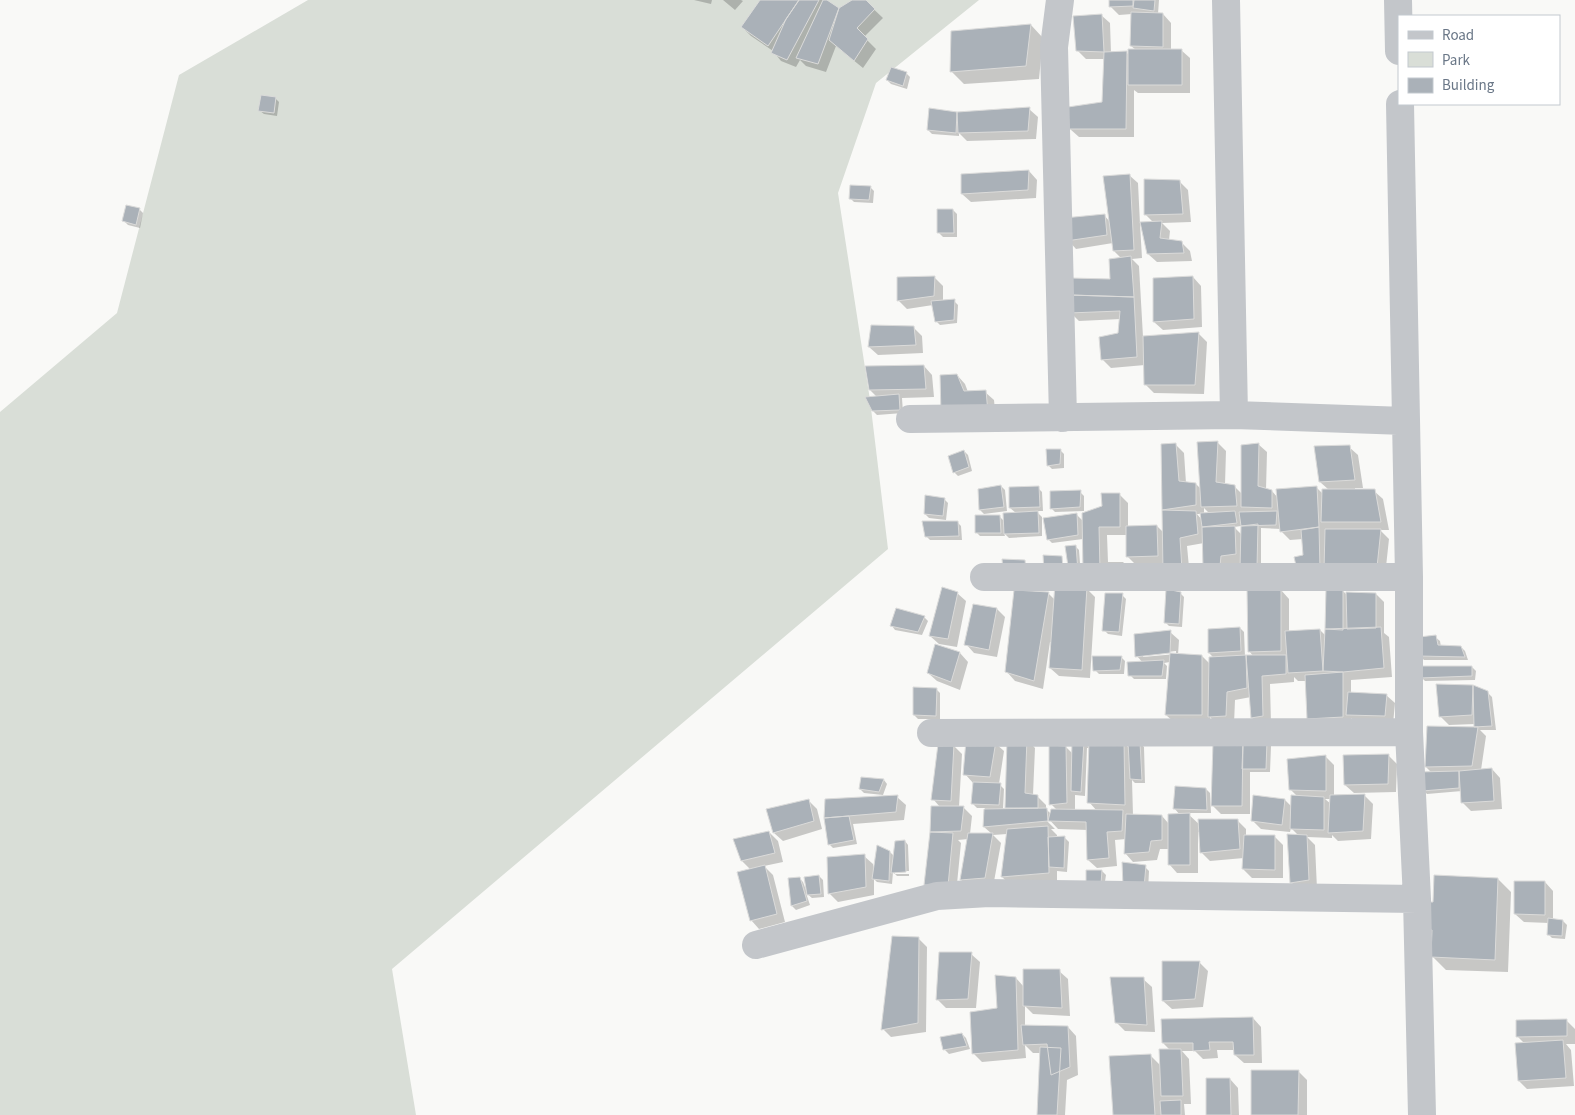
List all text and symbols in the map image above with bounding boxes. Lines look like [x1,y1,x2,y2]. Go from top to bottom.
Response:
legend [1398,15,1560,105]
text: Road [1442,25,1474,46]
text: Park [1442,50,1471,71]
text: Building [1442,75,1495,96]

